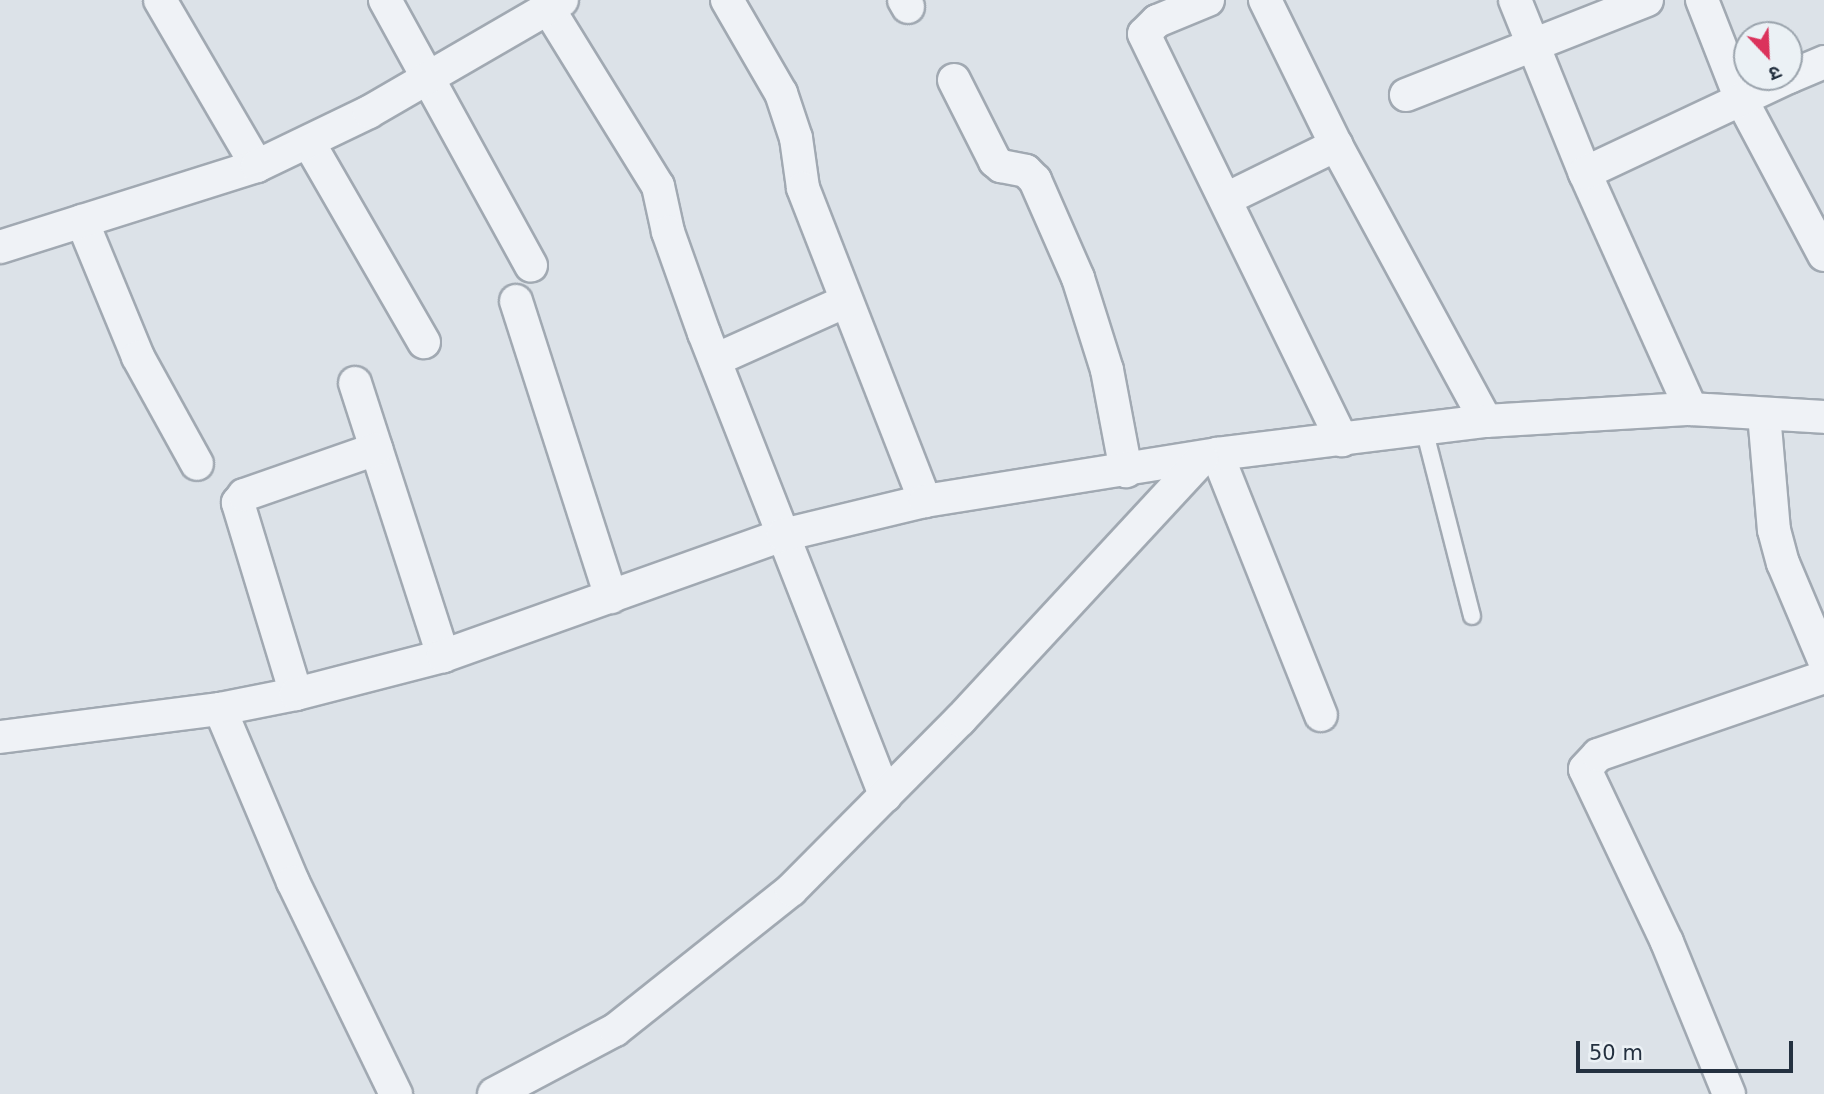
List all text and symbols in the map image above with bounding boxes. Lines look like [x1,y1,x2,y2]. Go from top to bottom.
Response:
north arrow [1733,21,1803,91]
text: उ [1766,61,1785,86]
scale bar [1579,1028,1796,1072]
text: 50 m [1589,1041,1643,1065]

